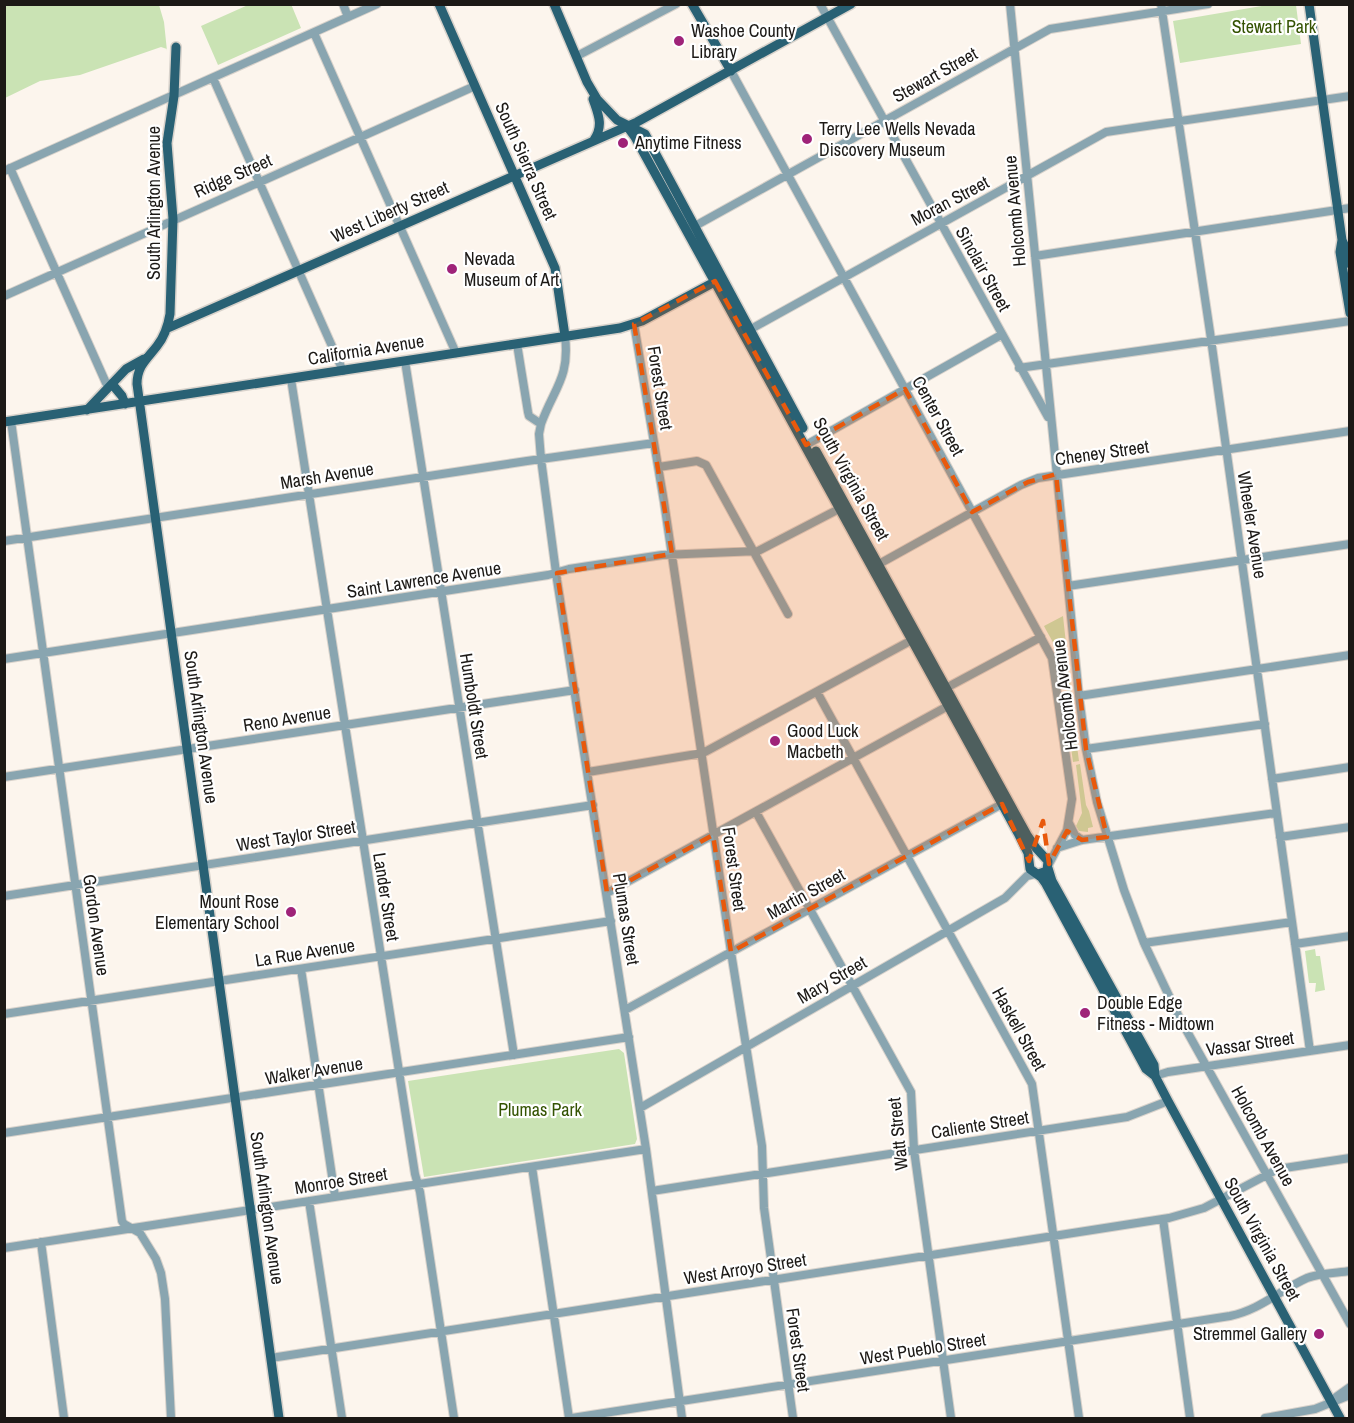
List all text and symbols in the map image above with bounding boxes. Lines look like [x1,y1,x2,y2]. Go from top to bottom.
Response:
park label: Stewart Park [1232,14,1317,39]
place label: Washoe County Library [691,18,796,64]
marker: Washoe County Library [672,34,686,48]
street label: Stewart Street [888,41,982,108]
street label: South Sierra Street [489,98,564,224]
place label: Terry Lee Wells Nevada Discovery Museum [819,116,975,162]
street label: South Arlington Avenue [141,126,166,280]
place label: Anytime Fitness [634,130,742,155]
marker: Terry Lee Wells Nevada Discovery Museum [800,132,814,146]
marker: Anytime Fitness [616,136,630,150]
street label: Ridge Street [190,147,276,204]
street label: Holcomb Avenue [997,154,1032,268]
street label: Moran Street [906,169,993,232]
street label: West Liberty Street [327,174,452,249]
street label: Sinclair Street [950,222,1017,316]
place label: Nevada Museum of Art [464,246,559,292]
marker: Nevada Museum of Art [445,262,459,276]
street label: California Avenue [306,328,426,371]
street label: Forest Street [642,344,679,432]
street label: Center Street [906,371,971,460]
street label: South Virginia Street [807,413,896,545]
street label: Cheney Street [1053,434,1150,471]
street label: Marsh Avenue [278,456,375,495]
street label: Wheeler Avenue [1232,470,1273,580]
street label: Saint Lawrence Avenue [345,555,503,604]
street label: Holcomb Avenue [1045,638,1084,752]
street label: South Arlington Avenue [178,649,225,805]
street label: Humboldt Street [454,651,495,761]
street label: Reno Avenue [241,699,333,738]
place label: Good Luck Macbeth [787,718,859,764]
marker: Good Luck Macbeth [768,734,782,748]
street label: West Taylor Street [235,814,357,857]
street label: Forest Street [716,825,753,913]
street label: Lander Street [367,851,406,943]
street label: Martin Street [762,862,849,925]
street label: Plumas Street [607,871,646,967]
street label: Gordon Avenue [77,873,116,977]
place label: Mount Rose Elementary School [155,889,279,935]
marker: Mount Rose Elementary School [284,905,298,919]
street label: La Rue Avenue [253,932,357,973]
street label: Mary Street [792,950,871,1009]
street label: Haskell Street [986,983,1053,1075]
place label: Double Edge Fitness - Midtown [1097,990,1214,1036]
marker: Double Edge Fitness - Midtown [1078,1006,1092,1020]
street label: Vassar Street [1204,1025,1295,1062]
street label: Walker Avenue [263,1050,365,1091]
street label: Holcomb Avenue [1226,1081,1301,1191]
street label: Watt Street [881,1096,914,1172]
park label: Plumas Park [498,1097,582,1122]
street label: Caliente Street [929,1104,1031,1145]
street label: South Arlington Avenue [244,1130,291,1286]
street label: Monroe Street [293,1161,389,1200]
street label: South Virginia Street [1218,1173,1307,1305]
street label: West Arroyo Street [682,1246,808,1291]
street label: Forest Street [780,1306,817,1394]
place label: Stremmel Gallery [1193,1321,1308,1346]
street label: West Pueblo Street [858,1326,988,1371]
marker: Stremmel Gallery [1312,1327,1326,1341]

